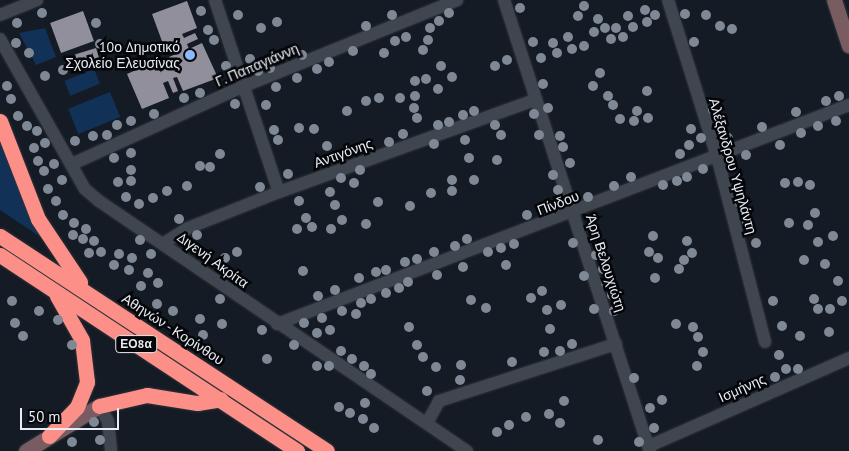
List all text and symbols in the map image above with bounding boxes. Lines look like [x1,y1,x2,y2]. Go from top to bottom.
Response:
place label: 10ο Δημοτικό Σχολείο Ελευσίνας [65,39,180,72]
street label: Γ. Παπαγιάννη [212,40,302,90]
marker: 10ο Δημοτικό Σχολείο Ελευσίνας [184,49,196,61]
street label: Αλέξανδρου Υψηλάντη [706,96,760,236]
street label: Αντιγόνης [311,135,375,171]
street label: Πίνδου [535,187,581,219]
street label: Άρη Βελουχιώτη [582,212,630,314]
street label: Διγενή Ακρίτα [174,229,252,291]
street label: Αθηνών - Κορίνθου [118,289,228,369]
road number: ΕΟ8α [115,334,157,354]
street label: Ισμήνης [716,370,768,406]
scale bar [22,398,121,430]
text: 50 m [28,407,61,426]

